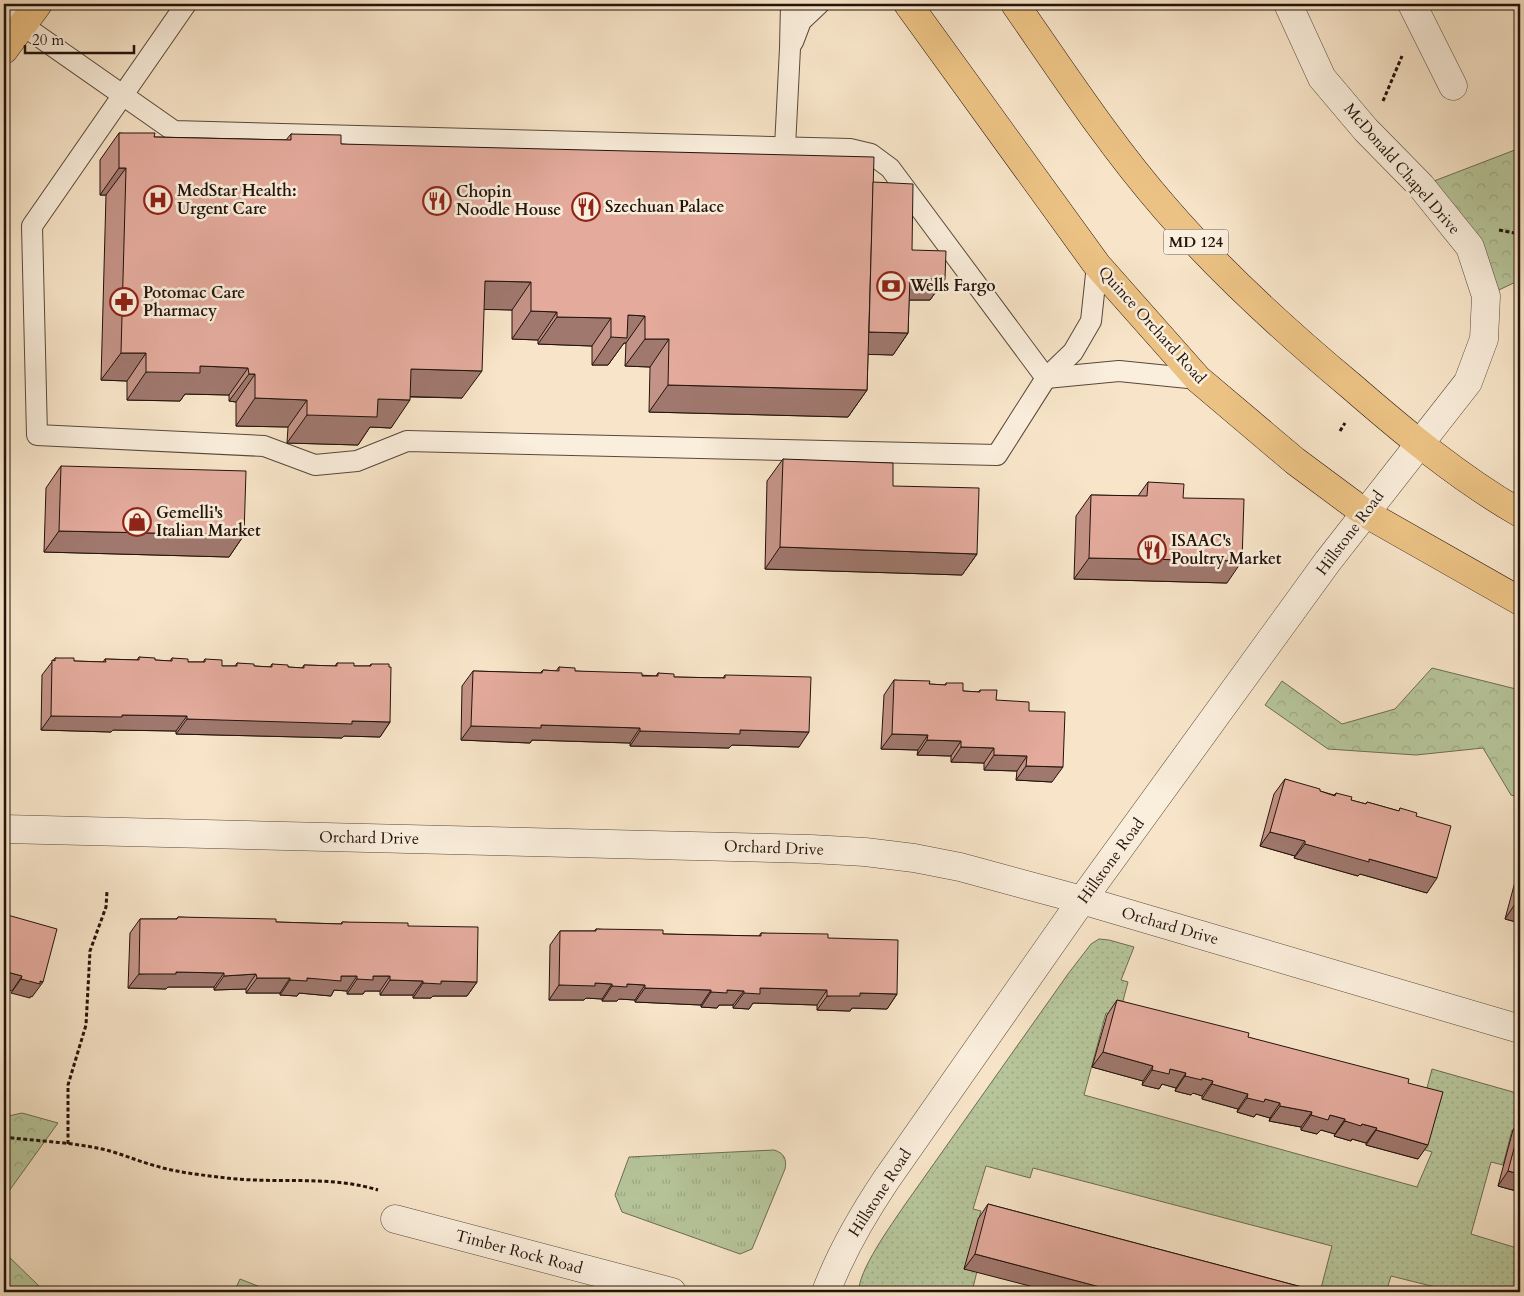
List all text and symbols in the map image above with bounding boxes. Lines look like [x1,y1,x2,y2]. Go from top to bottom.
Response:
scale bar [25,22,134,54]
text: 20 m [32,30,64,50]
street label: McDonald Chapel Drive [1339,99,1465,239]
place label: MedStar Health: Urgent Care [177,180,297,220]
place label: Chopin Noodle House [456,181,561,221]
hospital icon: MedStar Health: Urgent Care [143,185,173,215]
restaurant icon: Chopin Noodle House [422,186,452,216]
restaurant icon: Szechuan Palace [571,192,601,222]
place label: Szechuan Palace [605,196,724,218]
road number: MD 124 [1164,230,1228,254]
street label: Quince Orchard Road [1093,261,1211,389]
bank icon: Wells Fargo [876,271,906,301]
place label: Wells Fargo [909,275,996,297]
place label: Potomac Care Pharmacy [143,282,245,322]
pharmacy icon: Potomac Care Pharmacy [109,287,139,317]
street label: Hillstone Road [1311,486,1389,580]
place label: Gemelli's Italian Market [156,502,261,542]
shop icon: Gemelli's Italian Market [122,507,152,537]
place label: ISAAC's Poultry Market [1171,530,1282,570]
restaurant icon: ISAAC's Poultry Market [1137,535,1167,565]
street label: Hillstone Road [1072,813,1150,908]
street label: Orchard Drive [319,826,419,850]
street label: Orchard Drive [724,835,824,861]
street label: Orchard Drive [1119,902,1221,950]
street label: Hillstone Road [843,1144,917,1241]
street label: Timber Rock Road [453,1224,585,1280]

